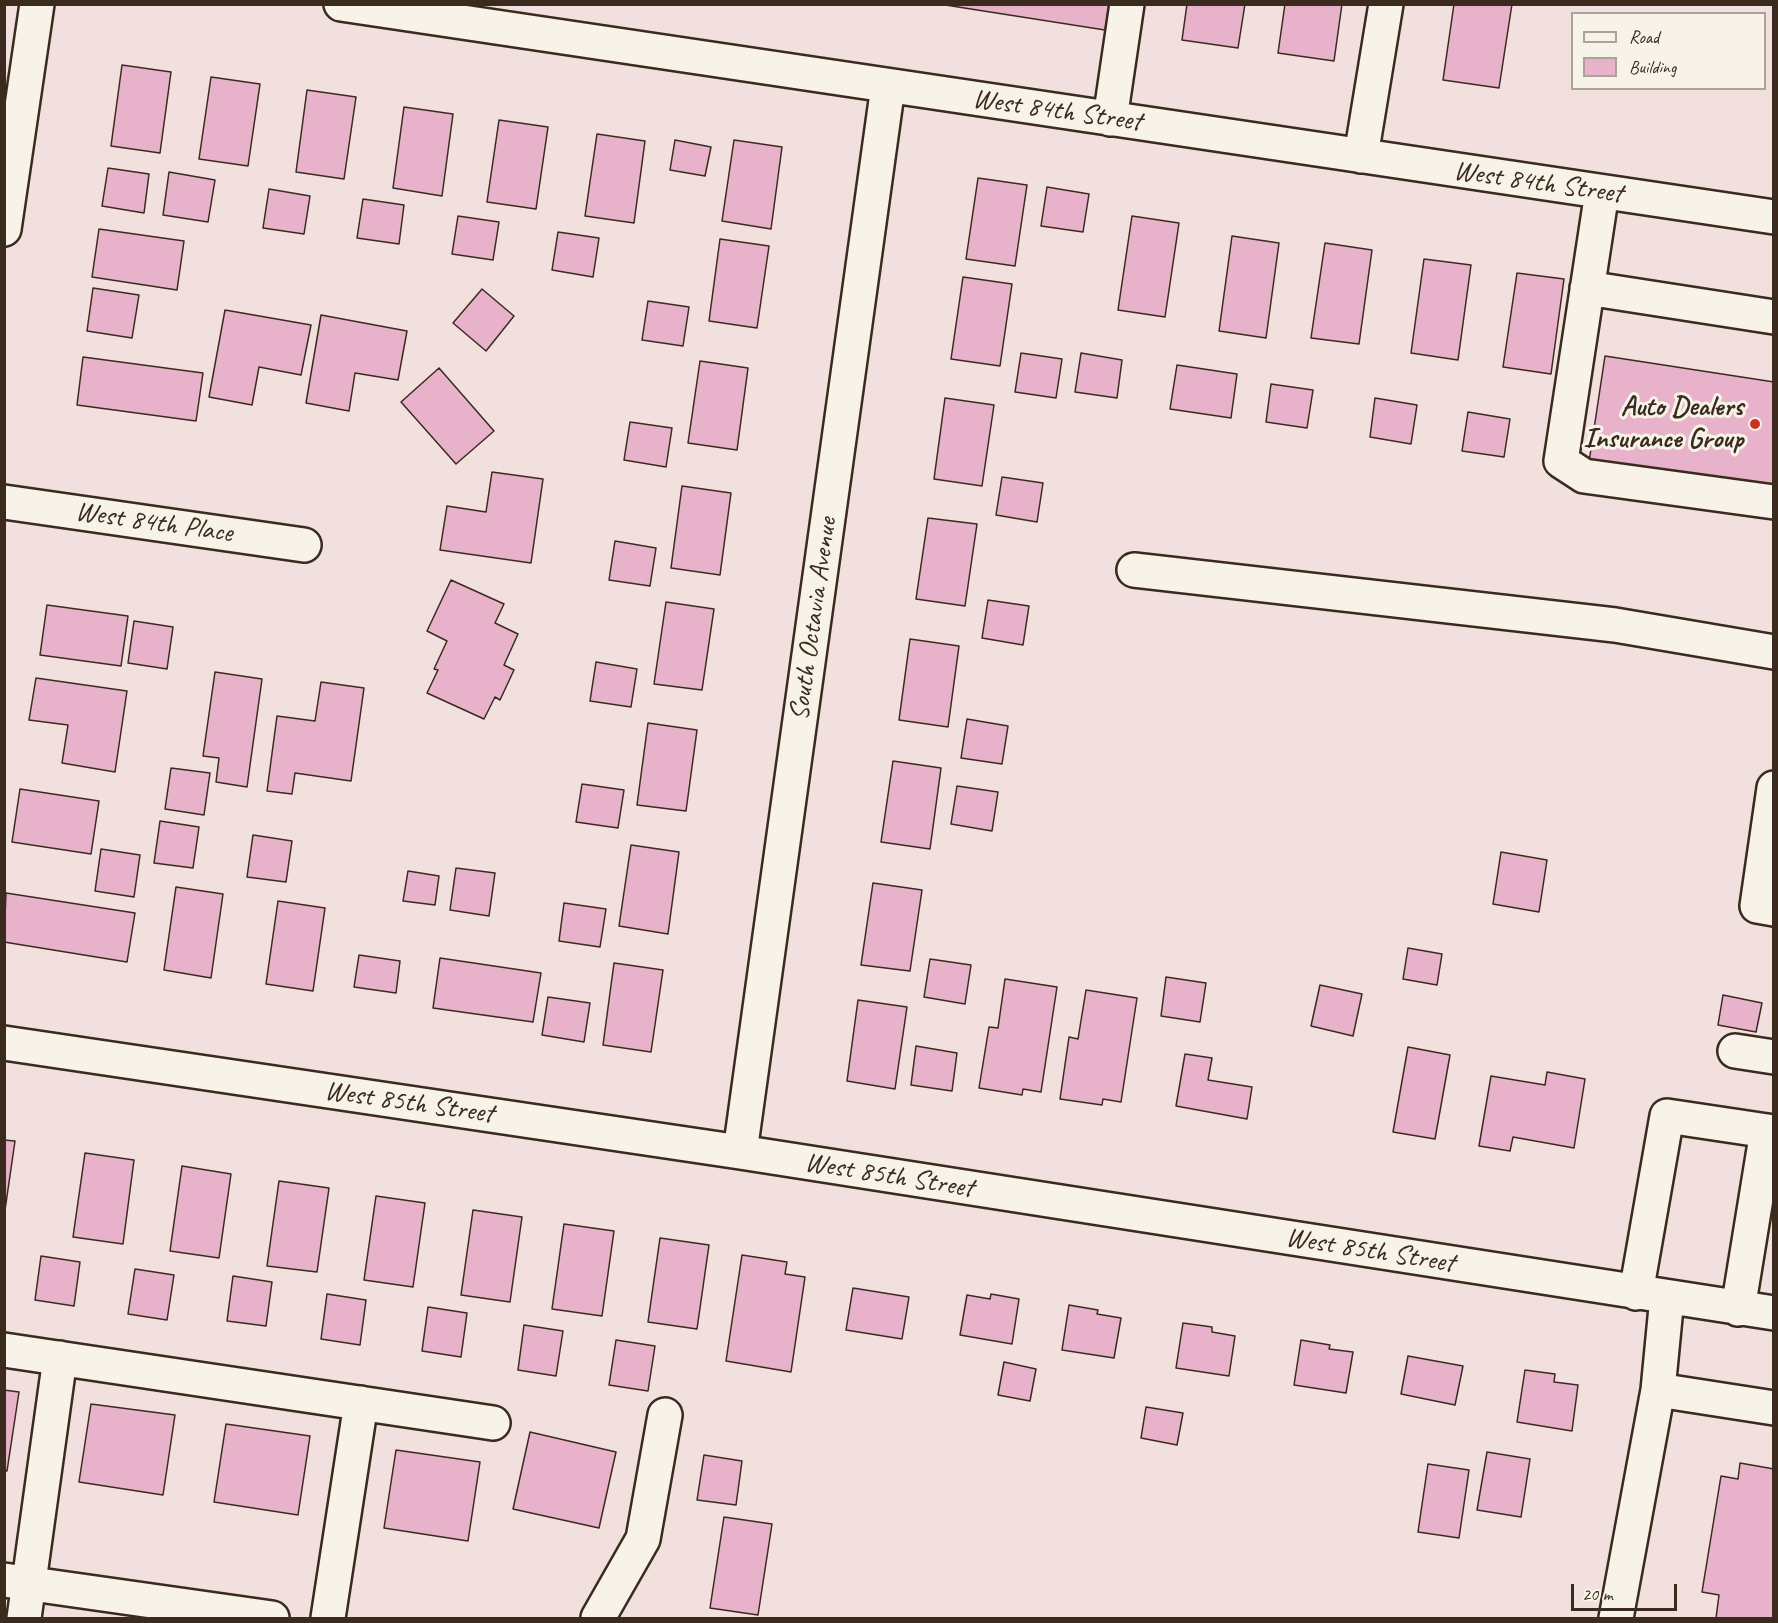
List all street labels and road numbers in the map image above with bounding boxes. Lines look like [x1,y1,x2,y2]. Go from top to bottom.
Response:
street label: West 84th Street [970,83,1144,139]
street label: West 84th Street [1451,155,1625,211]
street label: West 84th Place [73,495,235,551]
street label: South Octavia Avenue [783,515,845,723]
street label: West 85th Street [322,1075,496,1131]
street label: West 85th Street [802,1146,976,1206]
street label: West 85th Street [1283,1221,1457,1281]

